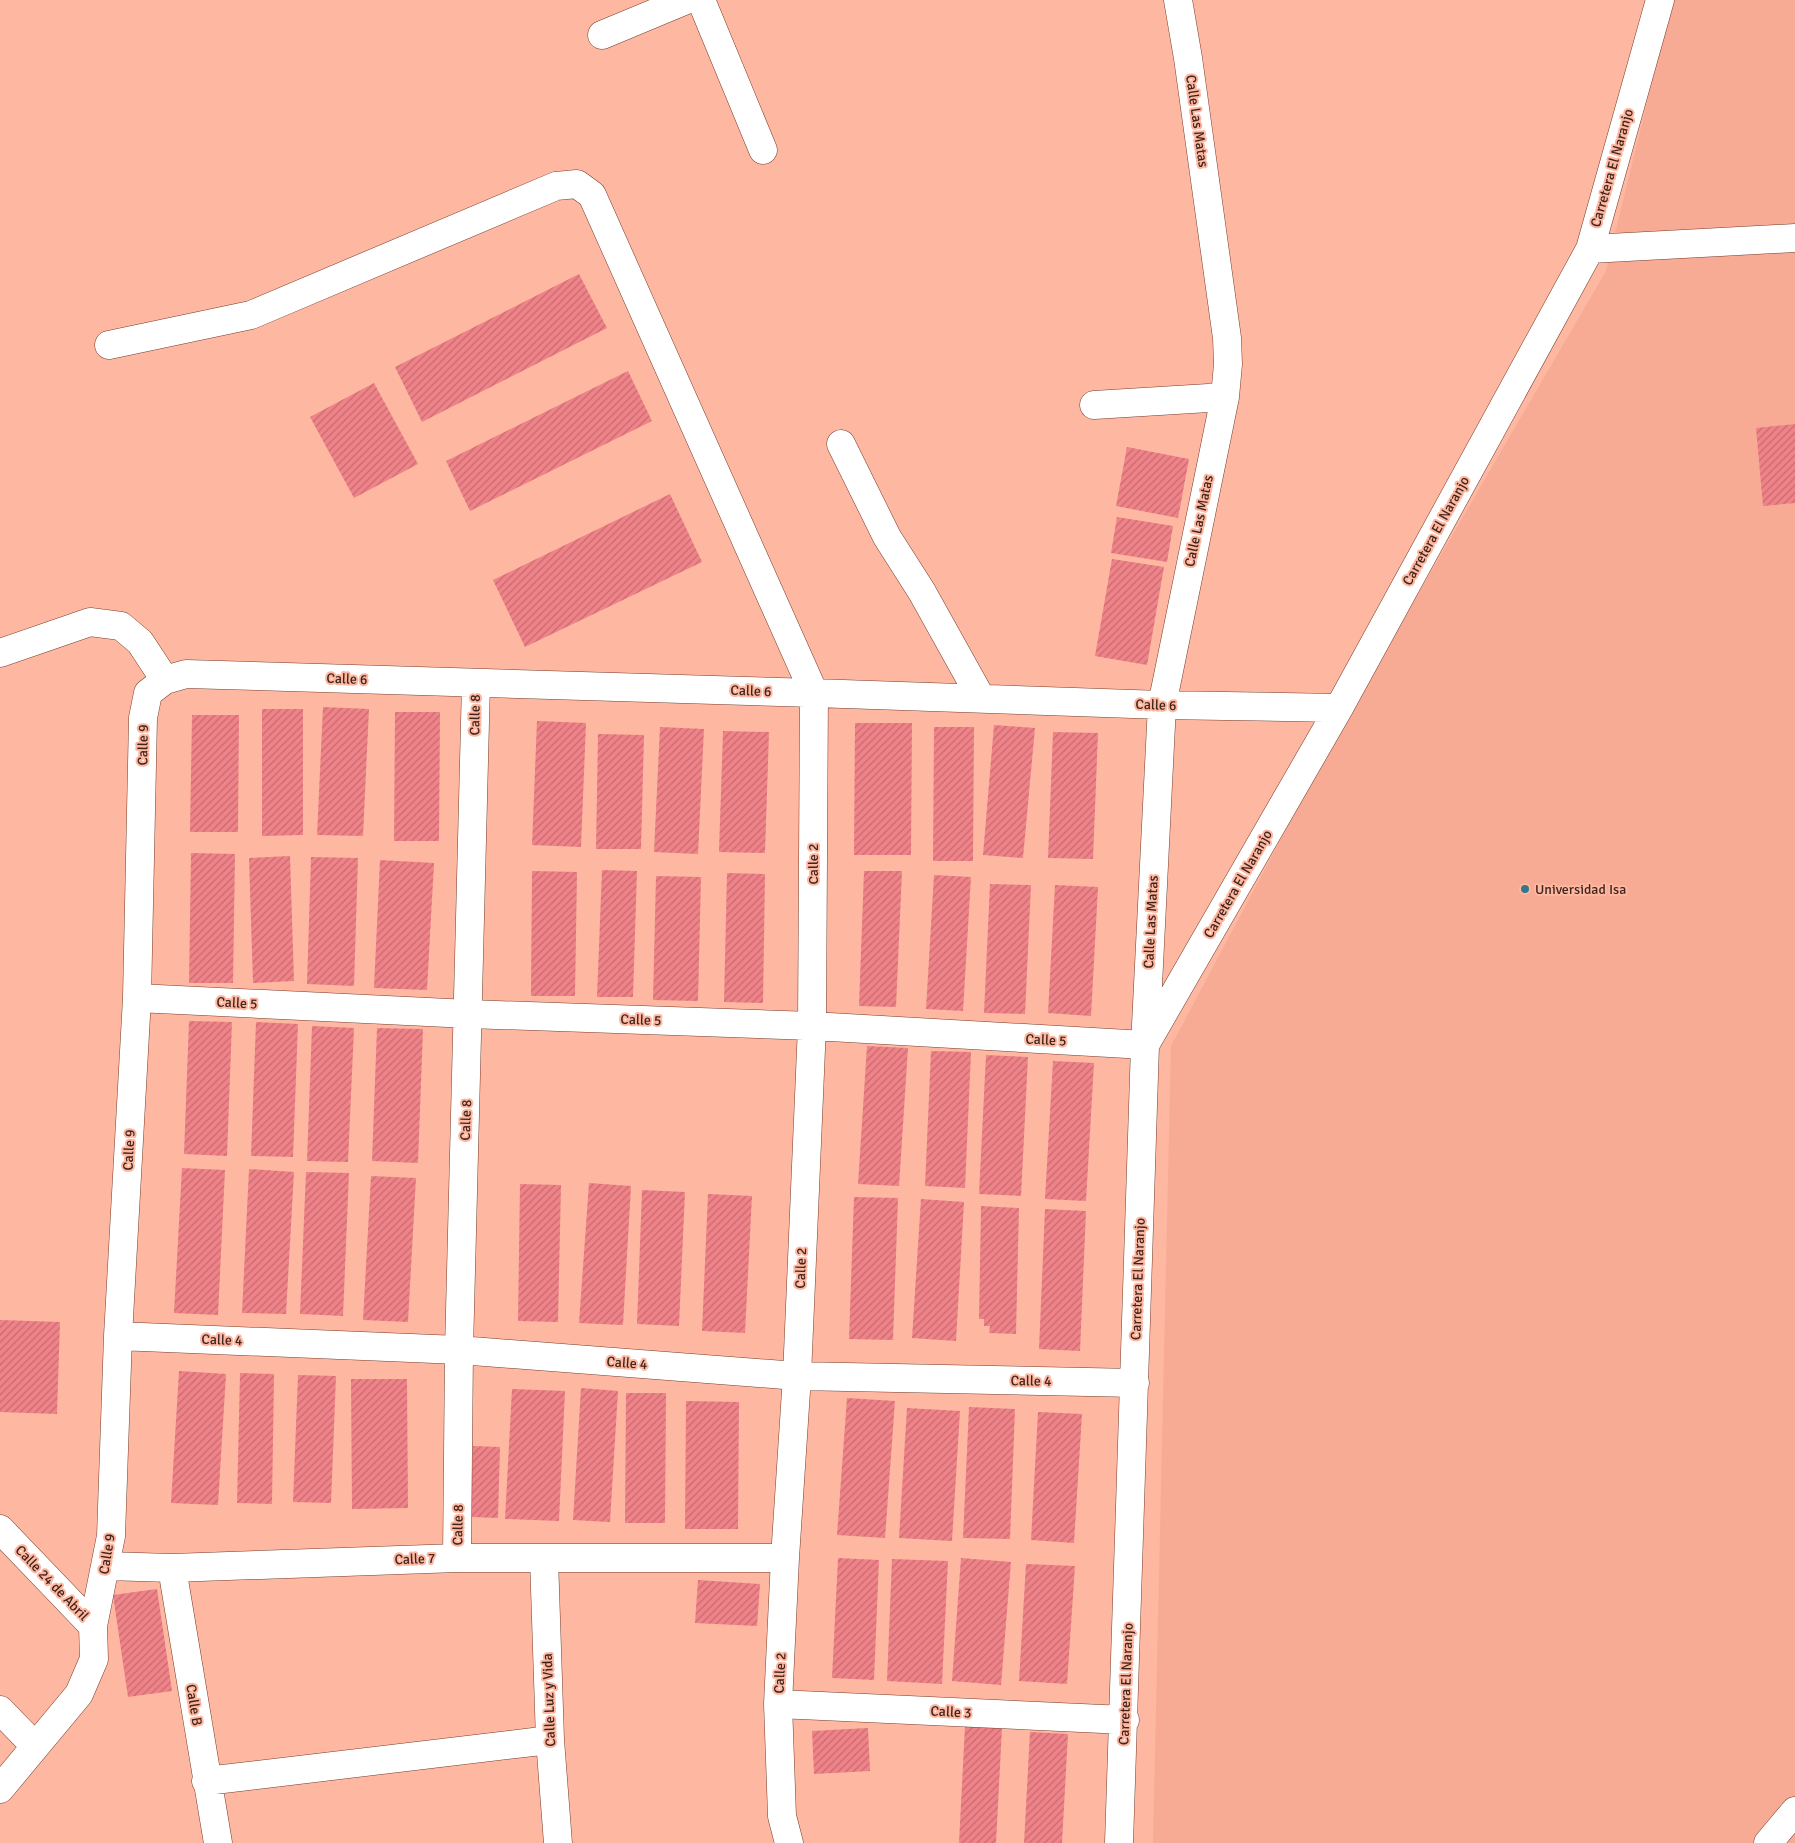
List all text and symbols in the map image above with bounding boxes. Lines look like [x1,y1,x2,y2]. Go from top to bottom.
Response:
street label: Calle Las Matas [1182,74,1212,168]
street label: Carretera El Naranjo [1587,107,1637,229]
street label: Carretera El Naranjo [1399,473,1473,589]
street label: Calle Las Matas [1181,474,1217,568]
street label: Calle 6 [326,670,368,688]
street label: Calle 6 [730,682,772,700]
street label: Calle 8 [466,694,484,736]
street label: Calle 6 [1135,696,1177,714]
street label: Calle 9 [134,724,152,766]
street label: Carretera El Naranjo [1200,827,1276,941]
street label: Calle 2 [805,843,822,885]
street label: Calle Las Matas [1140,875,1162,969]
place label: Universidad Isa [1535,881,1626,898]
marker: Universidad Isa [1519,883,1531,895]
street label: Calle 5 [216,993,258,1013]
street label: Calle 5 [620,1011,662,1029]
street label: Calle 5 [1025,1030,1067,1050]
street label: Calle 8 [457,1099,475,1141]
street label: Calle 9 [119,1129,139,1171]
street label: Carretera El Naranjo [1127,1218,1149,1340]
street label: Calle 2 [792,1247,810,1289]
street label: Calle 4 [201,1331,243,1349]
street label: Calle 4 [606,1353,648,1373]
street label: Calle 4 [1010,1372,1052,1390]
street label: Calle 8 [449,1504,467,1546]
street label: Calle 9 [95,1532,119,1576]
street label: Calle 24 de Abril [12,1542,92,1624]
street label: Calle 7 [394,1550,436,1568]
street label: Carretera El Naranjo [1115,1623,1137,1745]
street label: Calle 2 [770,1652,790,1694]
street label: Calle Luz y Vida [539,1653,559,1747]
street label: Calle B [182,1683,206,1727]
street label: Calle 3 [930,1702,972,1722]

